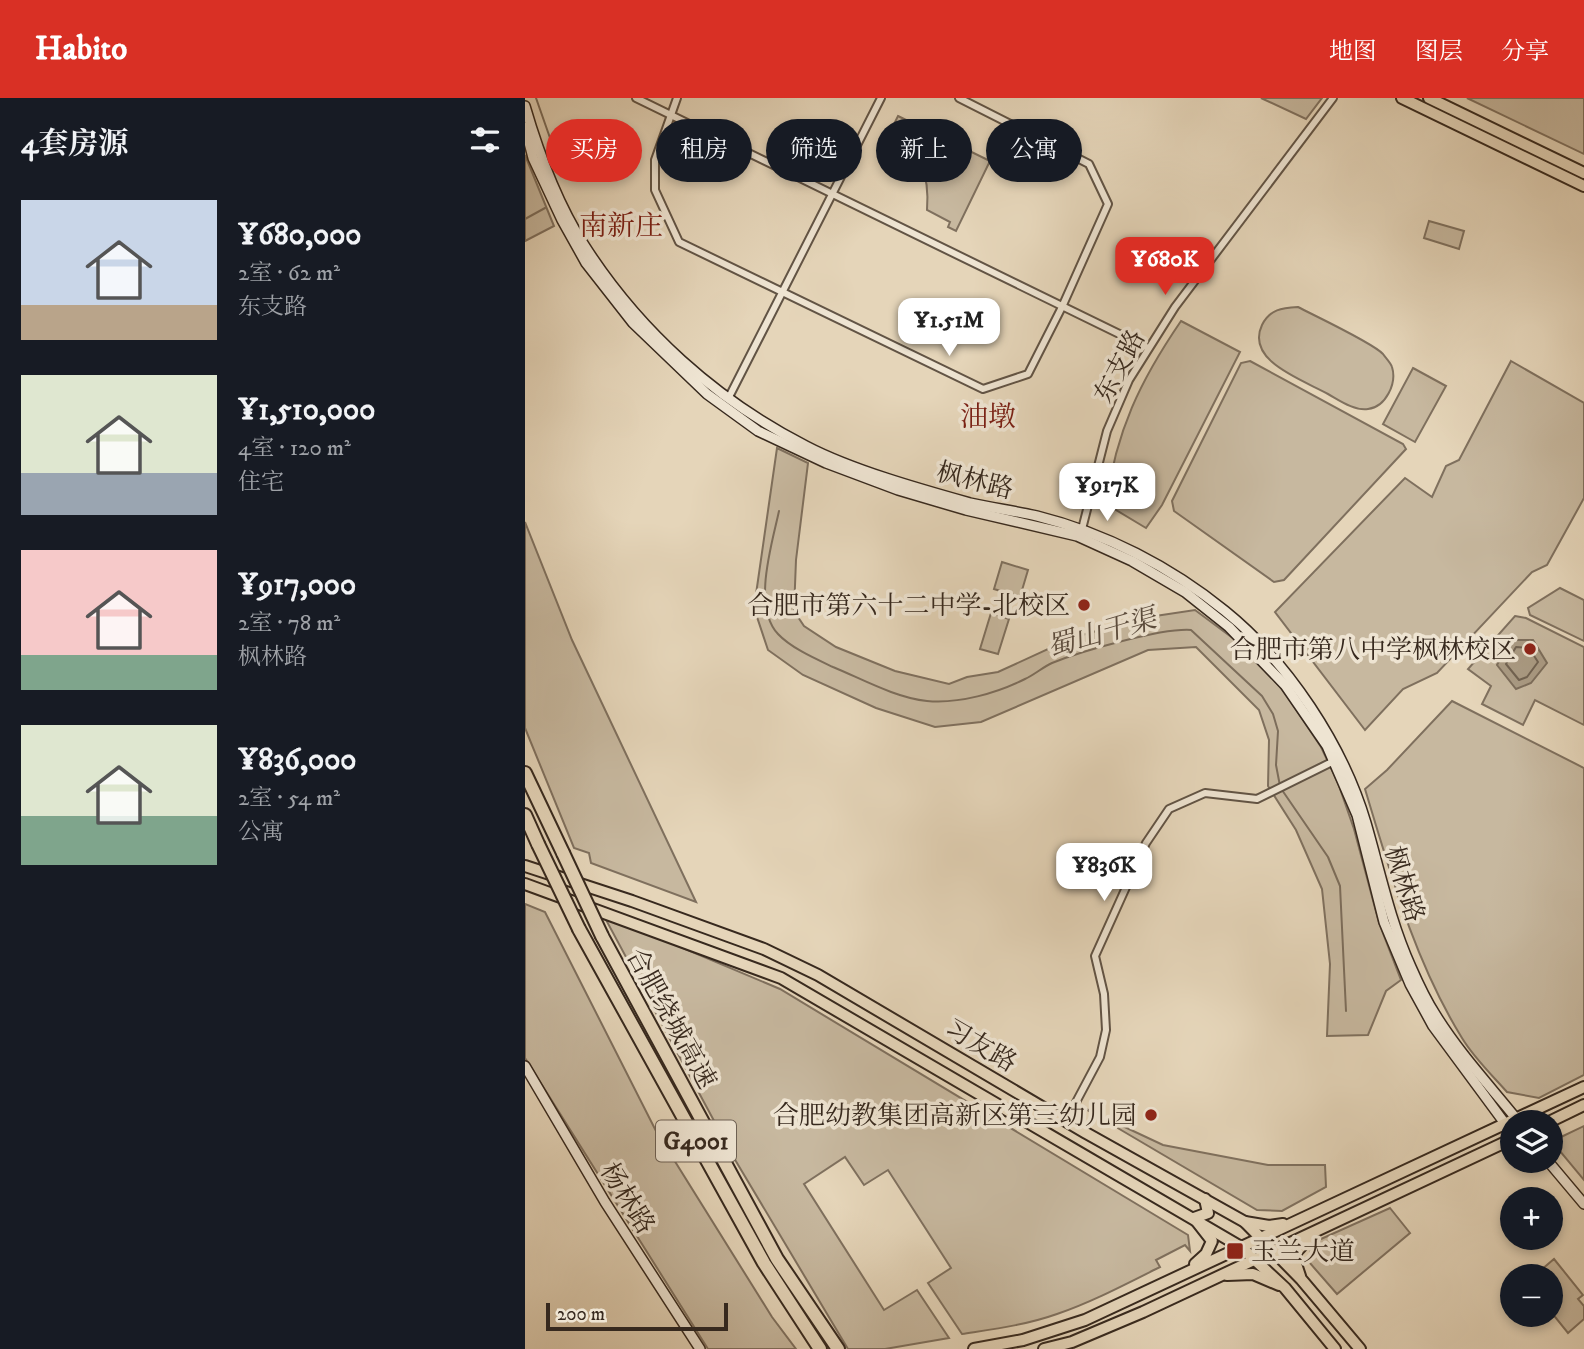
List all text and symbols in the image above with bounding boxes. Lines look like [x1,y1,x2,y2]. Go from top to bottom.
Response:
text: Habito [35,29,127,70]
text: 地图 [1329,37,1377,67]
text: 图层 [1415,37,1463,67]
text: 分享 [1501,37,1549,67]
chip: 买房 [546,119,642,182]
chip: 租房 [656,119,752,182]
chip: 筛选 [766,119,862,182]
chip: 新上 [876,119,972,182]
chip: 公寓 [986,119,1082,182]
icon: filters [466,121,504,159]
text: 4套房源 [21,126,128,163]
district label: 南新庄 [579,209,663,244]
text: ¥680,000 [238,217,361,254]
icon: home [77,228,161,312]
pin: ¥680K [1116,238,1214,297]
text: ¥680K [1131,245,1199,274]
text: 2室 · 62 m² [238,259,340,288]
text: 东支路 [238,293,307,322]
pin: ¥1.51M [892,299,1006,358]
text: ¥1.51M [914,306,984,335]
street label: 东支路 [1087,325,1153,409]
text: ¥1,510,000 [238,392,375,429]
district label: 油墩 [960,400,1016,435]
icon: home [77,403,161,487]
text: 4室 · 120 m² [238,434,351,463]
street label: 枫林路 [933,456,1016,507]
pin: ¥917K [1058,464,1156,523]
text: 住宅 [238,468,284,497]
text: ¥917K [1075,471,1139,500]
text: ¥917,000 [238,567,356,604]
icon: home [77,578,161,662]
place label: 合肥市第六十二中学-北校区 [747,590,1070,623]
marker: 合肥市第六十二中学-北校区 [1076,597,1092,613]
water label: 蜀山干渠 [1043,600,1164,666]
text: 2室 · 78 m² [238,609,340,638]
place label: 合肥市第八中学枫林校区 [1230,634,1516,667]
marker: 合肥市第八中学枫林校区 [1522,641,1538,657]
text: 枫林路 [238,643,307,672]
text: ¥836,000 [238,742,356,779]
icon: home [77,753,161,837]
text: 2室 · 54 m² [238,784,340,813]
text: 公寓 [238,818,284,847]
street label: 枫林路 [1376,842,1431,927]
pin: ¥836K [1055,844,1153,903]
text: ¥836K [1072,851,1136,880]
street label: 合肥绕城高速 [618,943,723,1095]
street label: 习友路 [938,1013,1022,1080]
place label: 合肥幼教集团高新区第三幼儿园 [773,1100,1137,1133]
marker: 合肥幼教集团高新区第三幼儿园 [1143,1107,1159,1123]
map controls [1500,1110,1563,1327]
button: layers [1500,1110,1563,1173]
road number: G4001 [656,1121,736,1162]
street label: 杨林路 [592,1157,661,1241]
button: + [1500,1187,1563,1250]
place label: 玉兰大道 [1251,1236,1355,1269]
marker: 玉兰大道 [1225,1241,1245,1261]
button: − [1500,1264,1563,1327]
scale bar [546,1300,728,1332]
text: 200 m [557,1303,605,1326]

